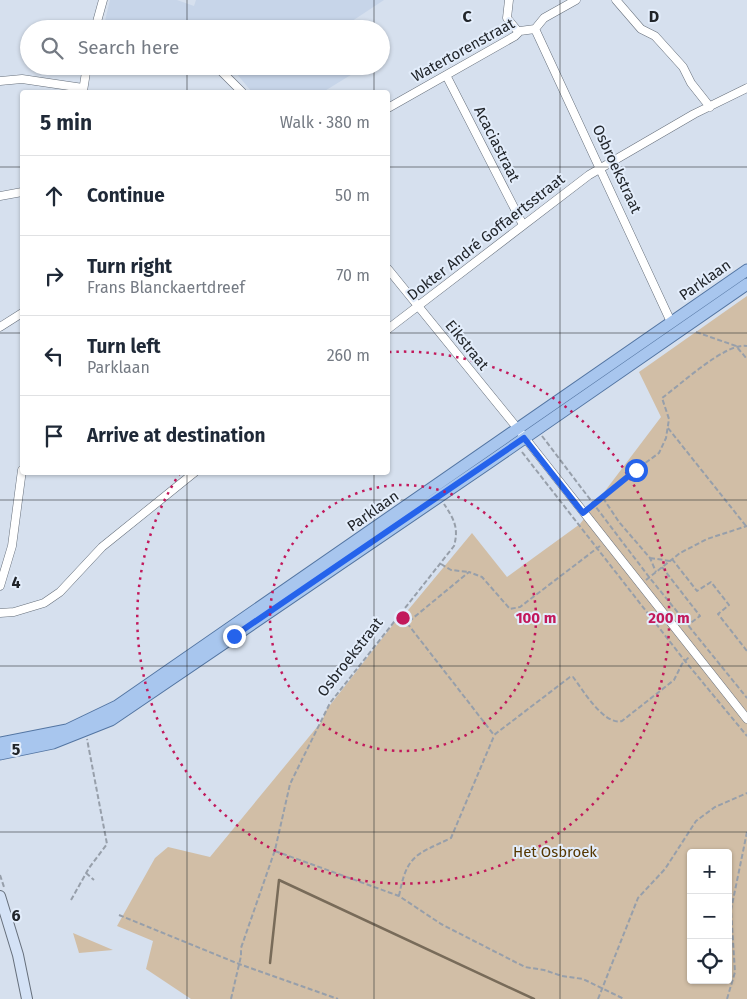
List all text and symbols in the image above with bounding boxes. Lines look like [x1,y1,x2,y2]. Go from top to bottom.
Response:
text: C [462,7,472,26]
text: D [649,7,659,26]
street label: Watertorenstraat [408,14,518,86]
search box [20,20,390,75]
icon: search [38,34,66,62]
text: Search here [78,36,179,59]
street label: Acaciastraat [470,103,524,185]
text: 5 min [40,110,92,136]
text: Walk · 380 m [280,113,370,132]
street label: Osbroekstraat [589,122,646,217]
street label: Dokter André Goffaertsstraat [404,170,569,304]
icon: ahead [40,182,68,210]
text: Continue [87,184,165,207]
text: 50 m [335,186,370,205]
text: Turn right [87,255,172,278]
street label: Parklaan [676,256,734,304]
icon: right [40,262,68,290]
text: 70 m [336,266,370,285]
text: Frans Blanckaertdreef [87,278,245,297]
street label: Eikstraat [441,316,493,374]
text: Turn left [87,335,161,358]
icon: left [40,342,68,370]
text: 260 m [327,346,370,365]
text: Parklaan [87,358,150,377]
icon: arrive [40,422,68,450]
text: Arrive at destination [87,424,266,447]
route start [625,459,648,482]
street label: Parklaan [344,487,402,535]
text: 4 [11,573,21,592]
centre of rings [394,609,412,627]
text: 100 m [516,609,556,627]
text: 200 m [648,609,690,627]
street label: Osbroekstraat [314,613,387,700]
route end [223,625,246,648]
text: 5 [12,740,21,759]
park label: Het Osbroek [513,843,597,861]
map controls [687,849,732,984]
button: + [687,849,732,894]
button: − [687,894,732,939]
text: 6 [11,906,21,925]
button: locate [687,939,732,984]

